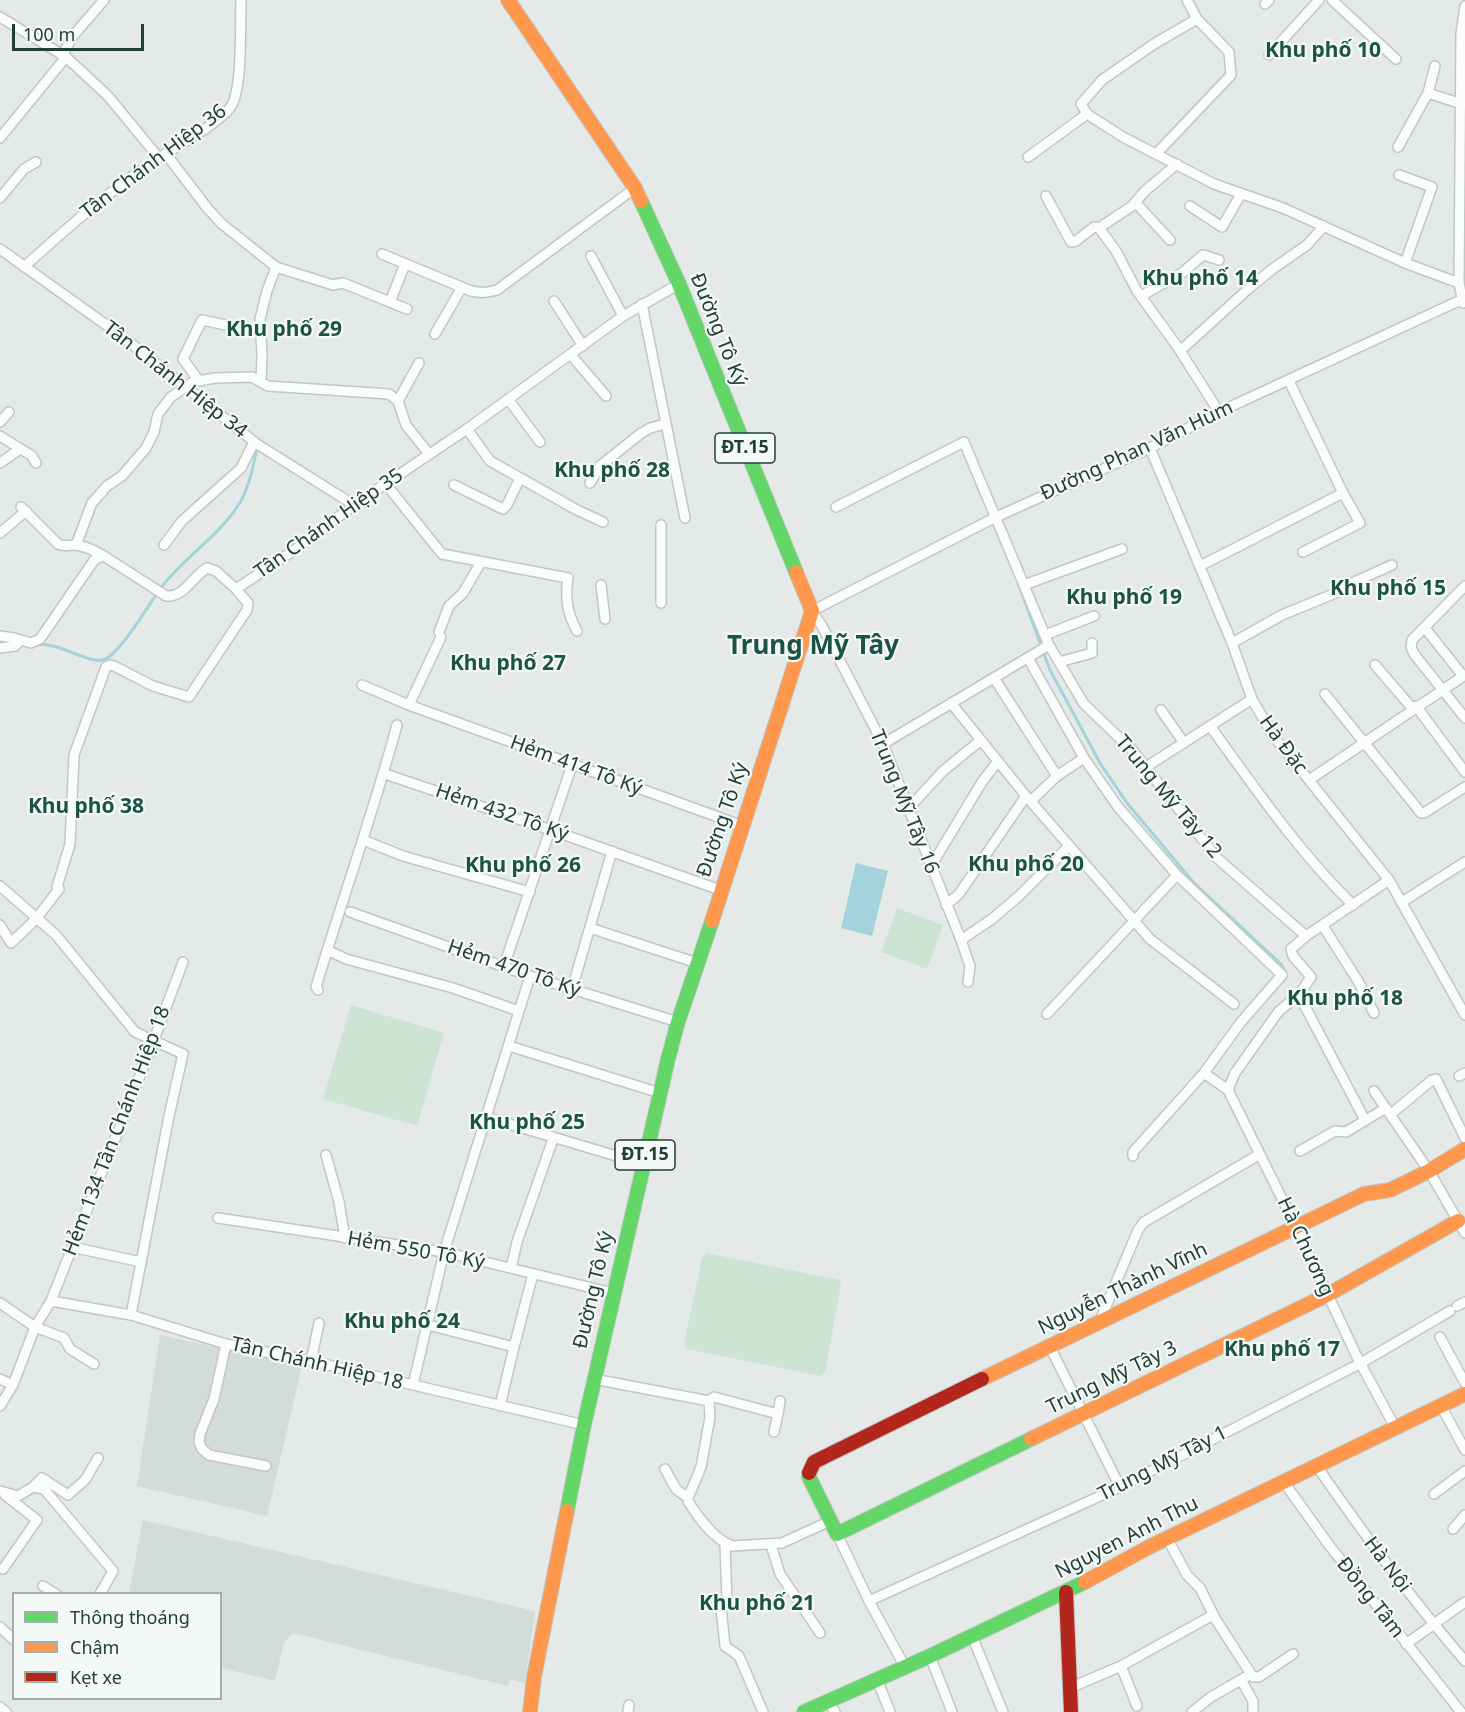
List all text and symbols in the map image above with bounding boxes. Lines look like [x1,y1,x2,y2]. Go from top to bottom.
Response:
scale bar [15,12,147,50]
text: 100 m [23,22,75,46]
district label: Khu phố 10 [1265,38,1381,64]
street label: Tân Chánh Hiệp 36 [76,99,232,225]
district label: Khu phố 14 [1142,266,1258,292]
street label: Đường Tô Ký [684,270,752,390]
street label: Tân Chánh Hiệp 34 [98,316,252,444]
district label: Khu phố 29 [226,317,342,343]
street label: Đường Phan Văn Hùm [1037,396,1237,506]
road number: ĐT.15 [715,433,775,463]
district label: Khu phố 28 [554,458,670,484]
street label: Tân Chánh Hiệp 35 [250,464,408,584]
district label: Khu phố 15 [1330,576,1446,602]
district label: Khu phố 19 [1066,585,1182,611]
district label: Trung Mỹ Tây [727,631,899,663]
district label: Khu phố 27 [450,651,566,677]
street label: Hà Đặc [1254,711,1312,779]
street label: Trung Mỹ Tây 16 [864,727,944,877]
street label: Hẻm 414 Tô Ký [507,731,645,801]
street label: Trung Mỹ Tây 12 [1110,731,1226,863]
street label: Đường Tô Ký [692,759,754,881]
street label: Hẻm 432 Tô Ký [432,779,572,847]
district label: Khu phố 38 [28,794,144,820]
district label: Khu phố 20 [968,852,1084,878]
district label: Khu phố 26 [465,853,581,879]
street label: Hẻm 470 Tô Ký [444,935,584,1003]
district label: Khu phố 18 [1287,986,1403,1012]
street label: Hẻm 134 Tân Chánh Hiệp 18 [58,1003,176,1259]
district label: Khu phố 25 [469,1110,585,1136]
road number: ĐT.15 [615,1140,675,1170]
street label: Hà Chương [1272,1194,1338,1300]
street label: Hẻm 550 Tô Ký [345,1227,487,1275]
street label: Đường Tô Ký [569,1229,619,1351]
street label: Nguyễn Thành Vĩnh [1034,1238,1212,1340]
district label: Khu phố 24 [344,1309,460,1335]
street label: Tân Chánh Hiệp 18 [229,1333,405,1395]
street label: Trung Mỹ Tây 3 [1043,1336,1181,1420]
district label: Khu phố 17 [1224,1337,1340,1363]
street label: Trung Mỹ Tây 1 [1094,1421,1232,1507]
street label: Nguyen Anh Thu [1051,1492,1203,1584]
street label: Hà Nội [1358,1532,1416,1598]
street label: Đồng Tâm [1331,1553,1409,1643]
district label: Khu phố 21 [699,1591,815,1617]
legend [12,1592,222,1700]
text: Thông thoáng [70,1605,190,1629]
text: Chậm [70,1635,119,1659]
text: Kẹt xe [70,1665,122,1689]

